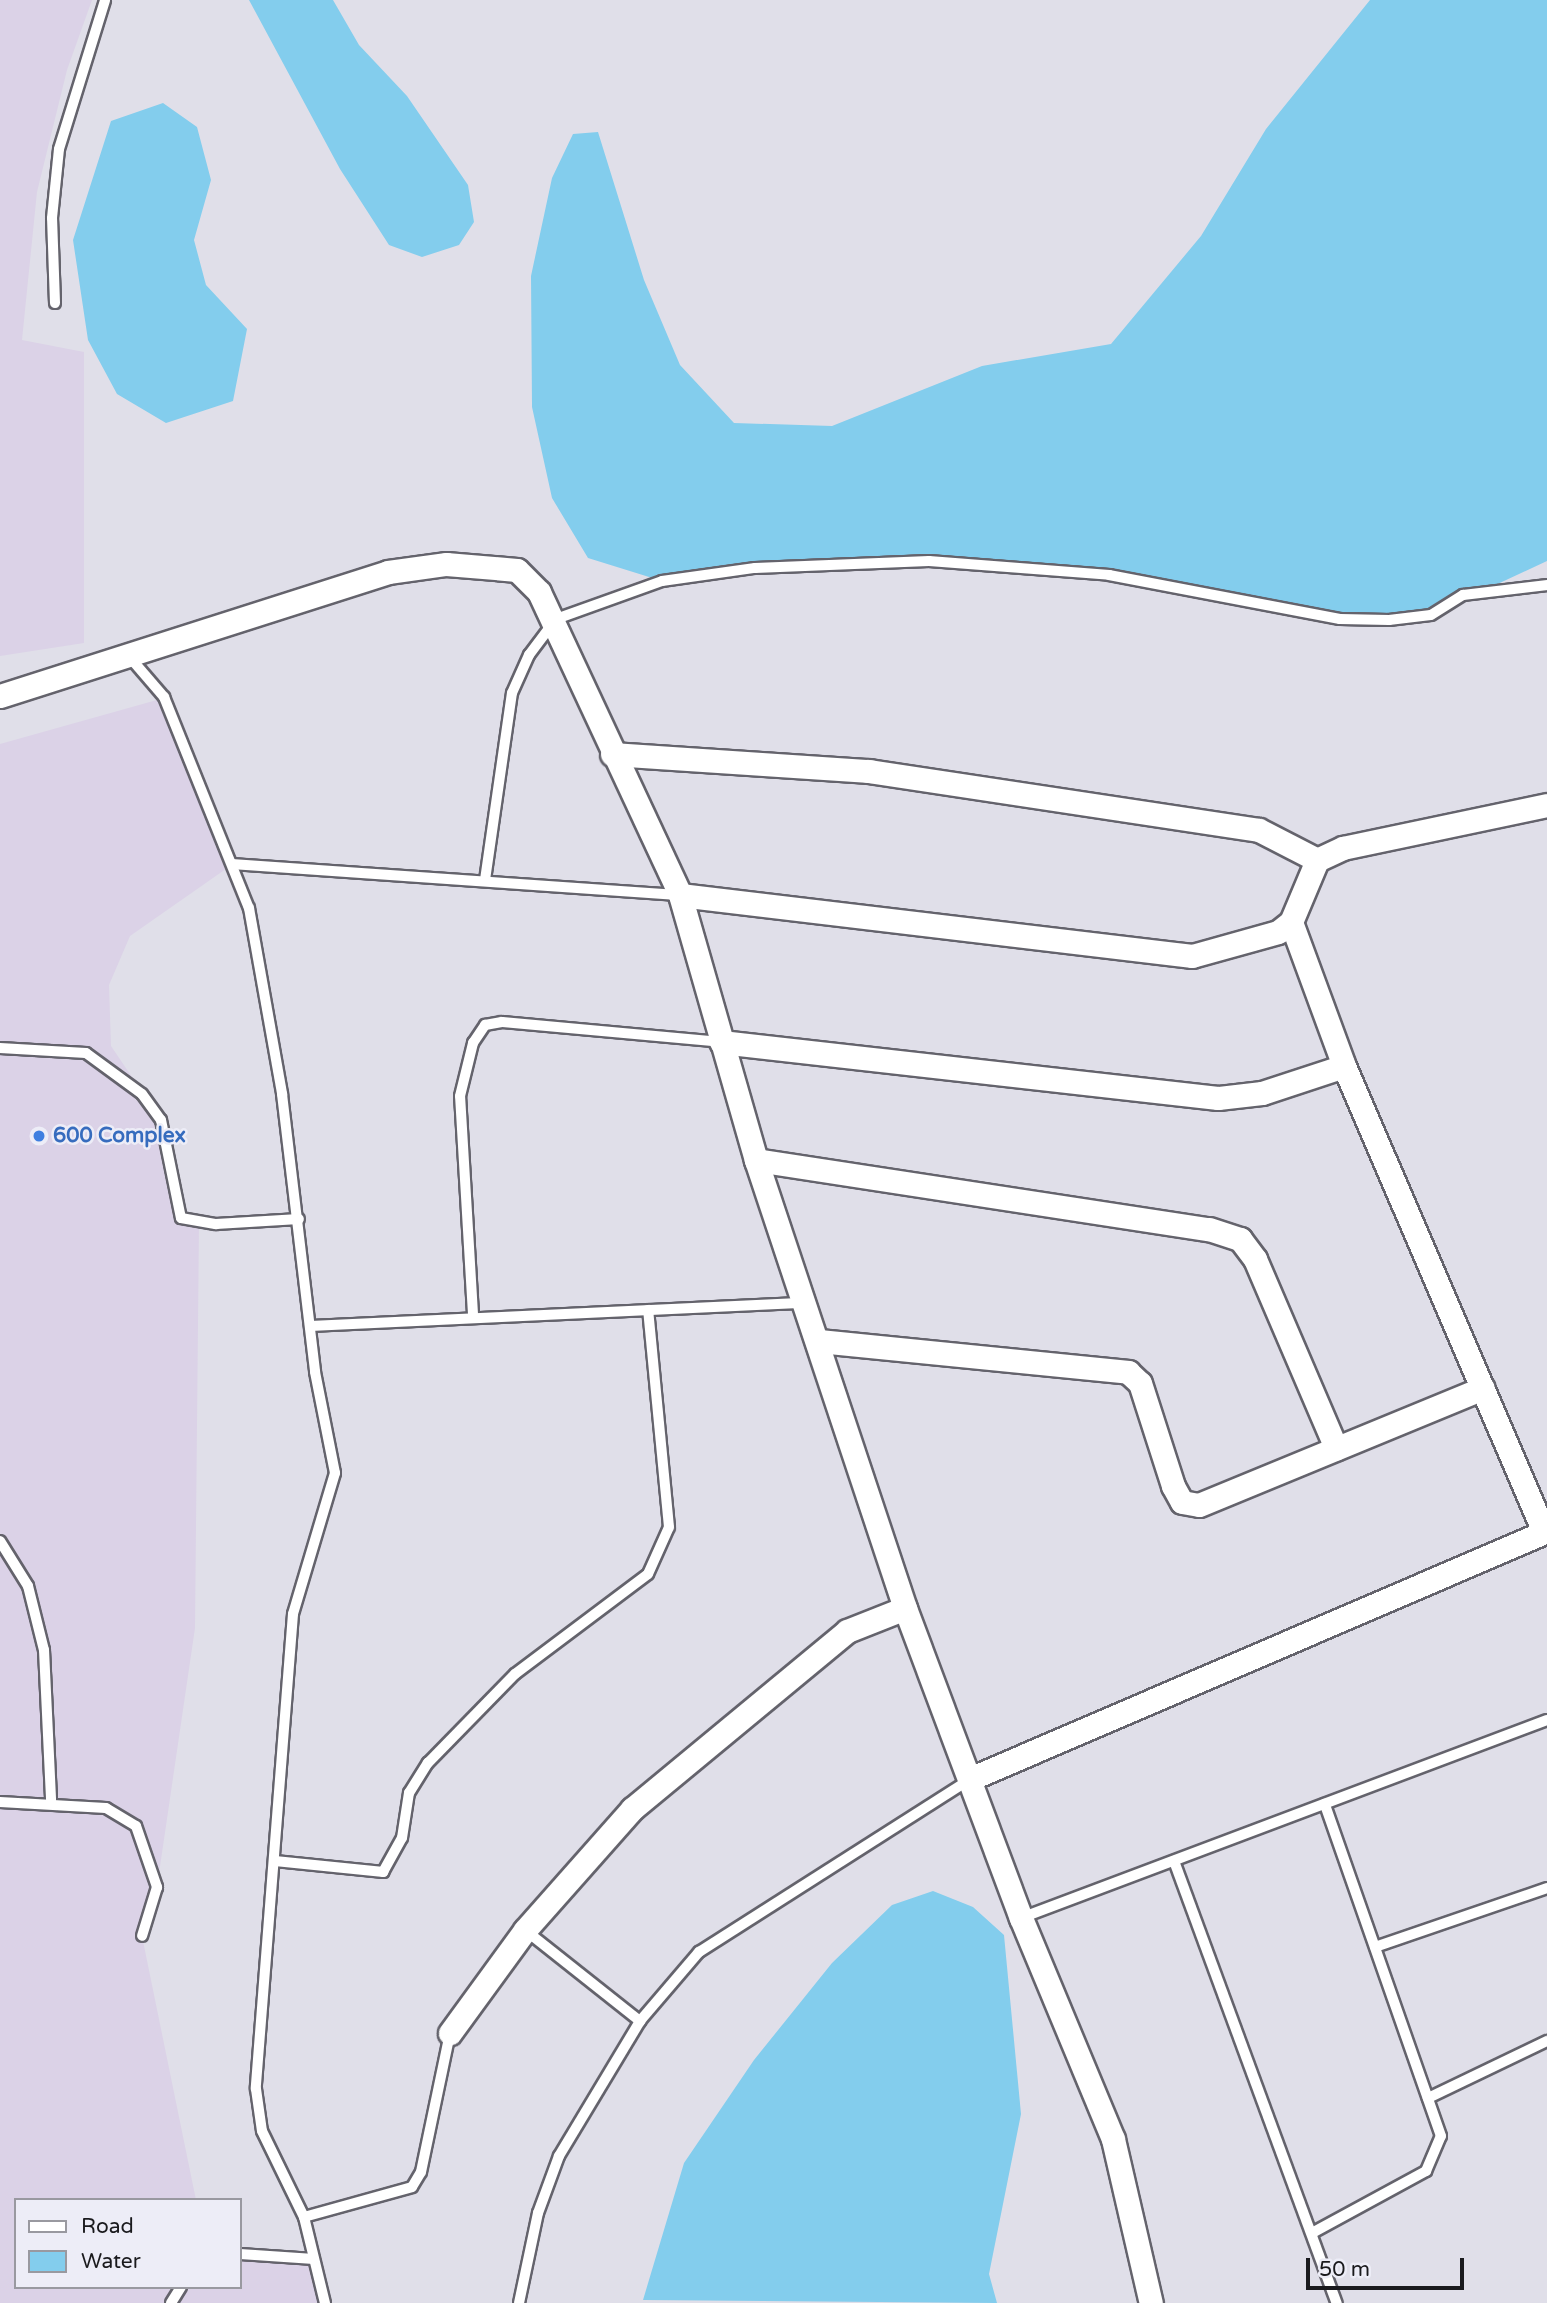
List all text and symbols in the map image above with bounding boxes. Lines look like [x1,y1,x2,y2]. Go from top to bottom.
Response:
place label: 600 Complex [53,1123,186,1149]
marker: 600 Complex [31,1128,47,1144]
legend [14,2198,242,2289]
text: Road [81,2214,134,2239]
scale bar [1309,2244,1466,2288]
text: Water [81,2249,141,2274]
text: 50 m [1319,2257,1370,2282]

